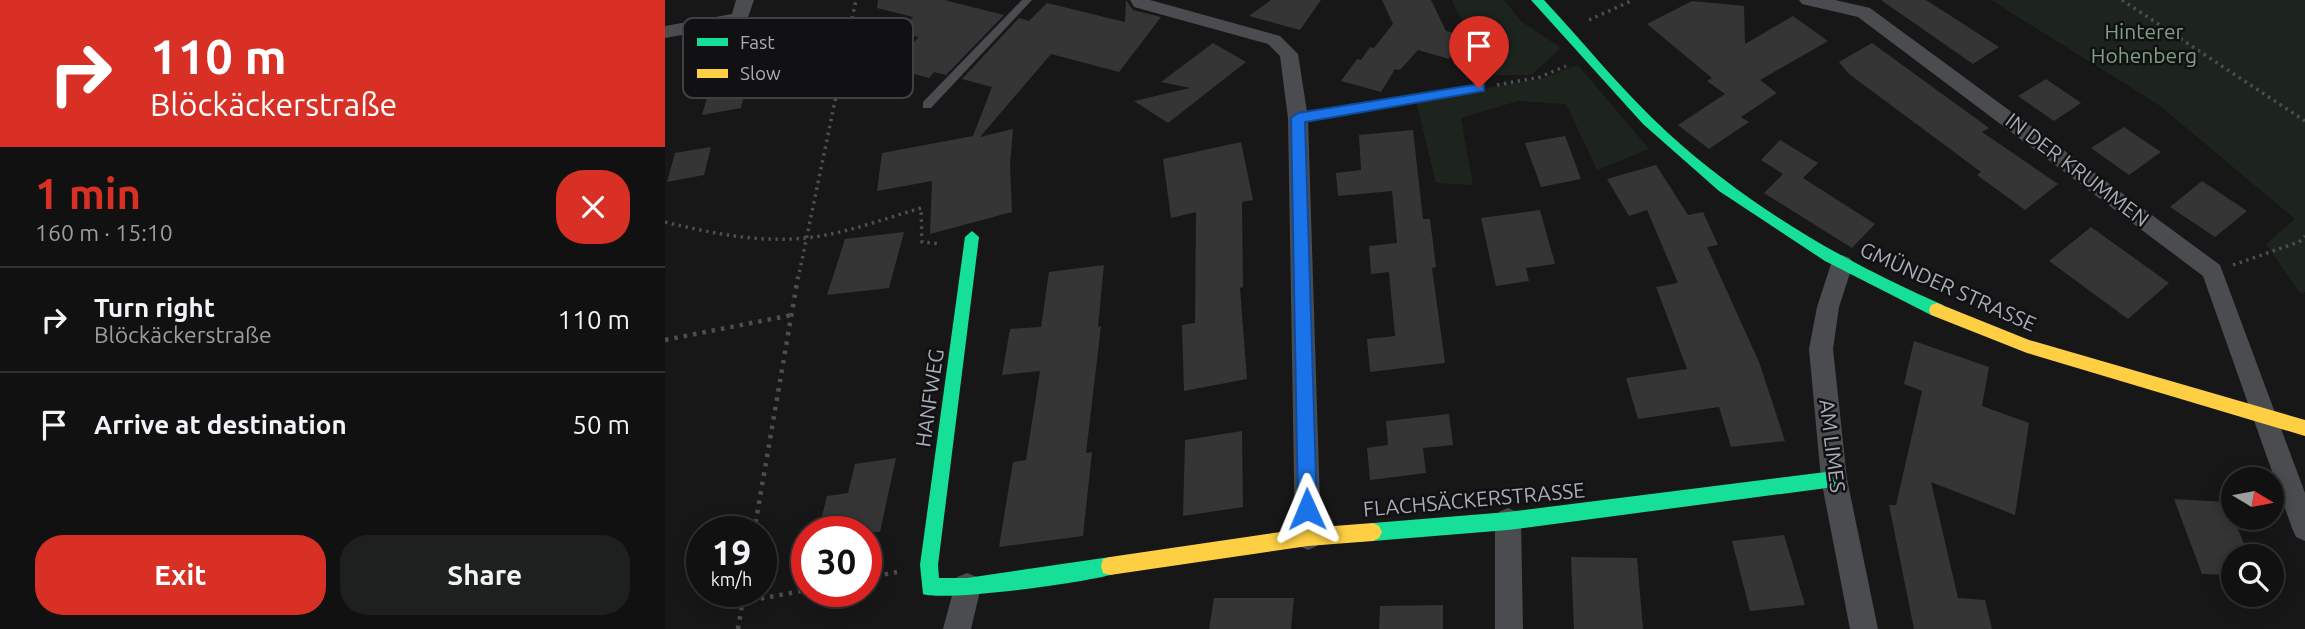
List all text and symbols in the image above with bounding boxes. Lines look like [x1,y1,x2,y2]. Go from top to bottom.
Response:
pin [1449,16,1509,88]
legend [683,18,913,98]
park label: Hinterer Hohenberg [2091,19,2197,67]
icon: arrive [1460,27,1498,65]
icon: right [35,28,126,119]
text: 110 m [150,28,287,83]
text: Fast [740,31,775,53]
text: Slow [740,62,781,84]
text: Blöckäckerstraße [150,86,397,122]
street label: IN DER KRUMMEN [2001,108,2154,231]
text: 1 min [35,170,141,217]
button: close [556,170,630,244]
text: 160 m · 15:10 [35,220,173,245]
street label: GMÜNDER STRASSE [1857,236,2040,336]
text: Turn right [94,293,215,322]
icon: right [35,301,73,339]
text: 110 m [558,305,630,334]
text: Blöckäckerstraße [94,322,272,347]
street label: HANFWEG [910,347,948,449]
street label: AM LIMES [1815,398,1851,494]
icon: arrive [35,406,73,444]
text: Arrive at destination [94,410,347,439]
text: 50 m [572,410,630,439]
north arrow [2221,467,2284,530]
map controls [2221,467,2284,607]
position arrow [1270,472,1344,546]
street label: FLACHSÄCKERSTRASSE [1362,477,1586,521]
speed limit sign: 30 [791,516,882,607]
text: 19 [712,532,751,572]
button: Exit [35,535,326,615]
button: Share [340,535,630,615]
button: search [2221,544,2284,607]
text: km/h [711,569,752,589]

